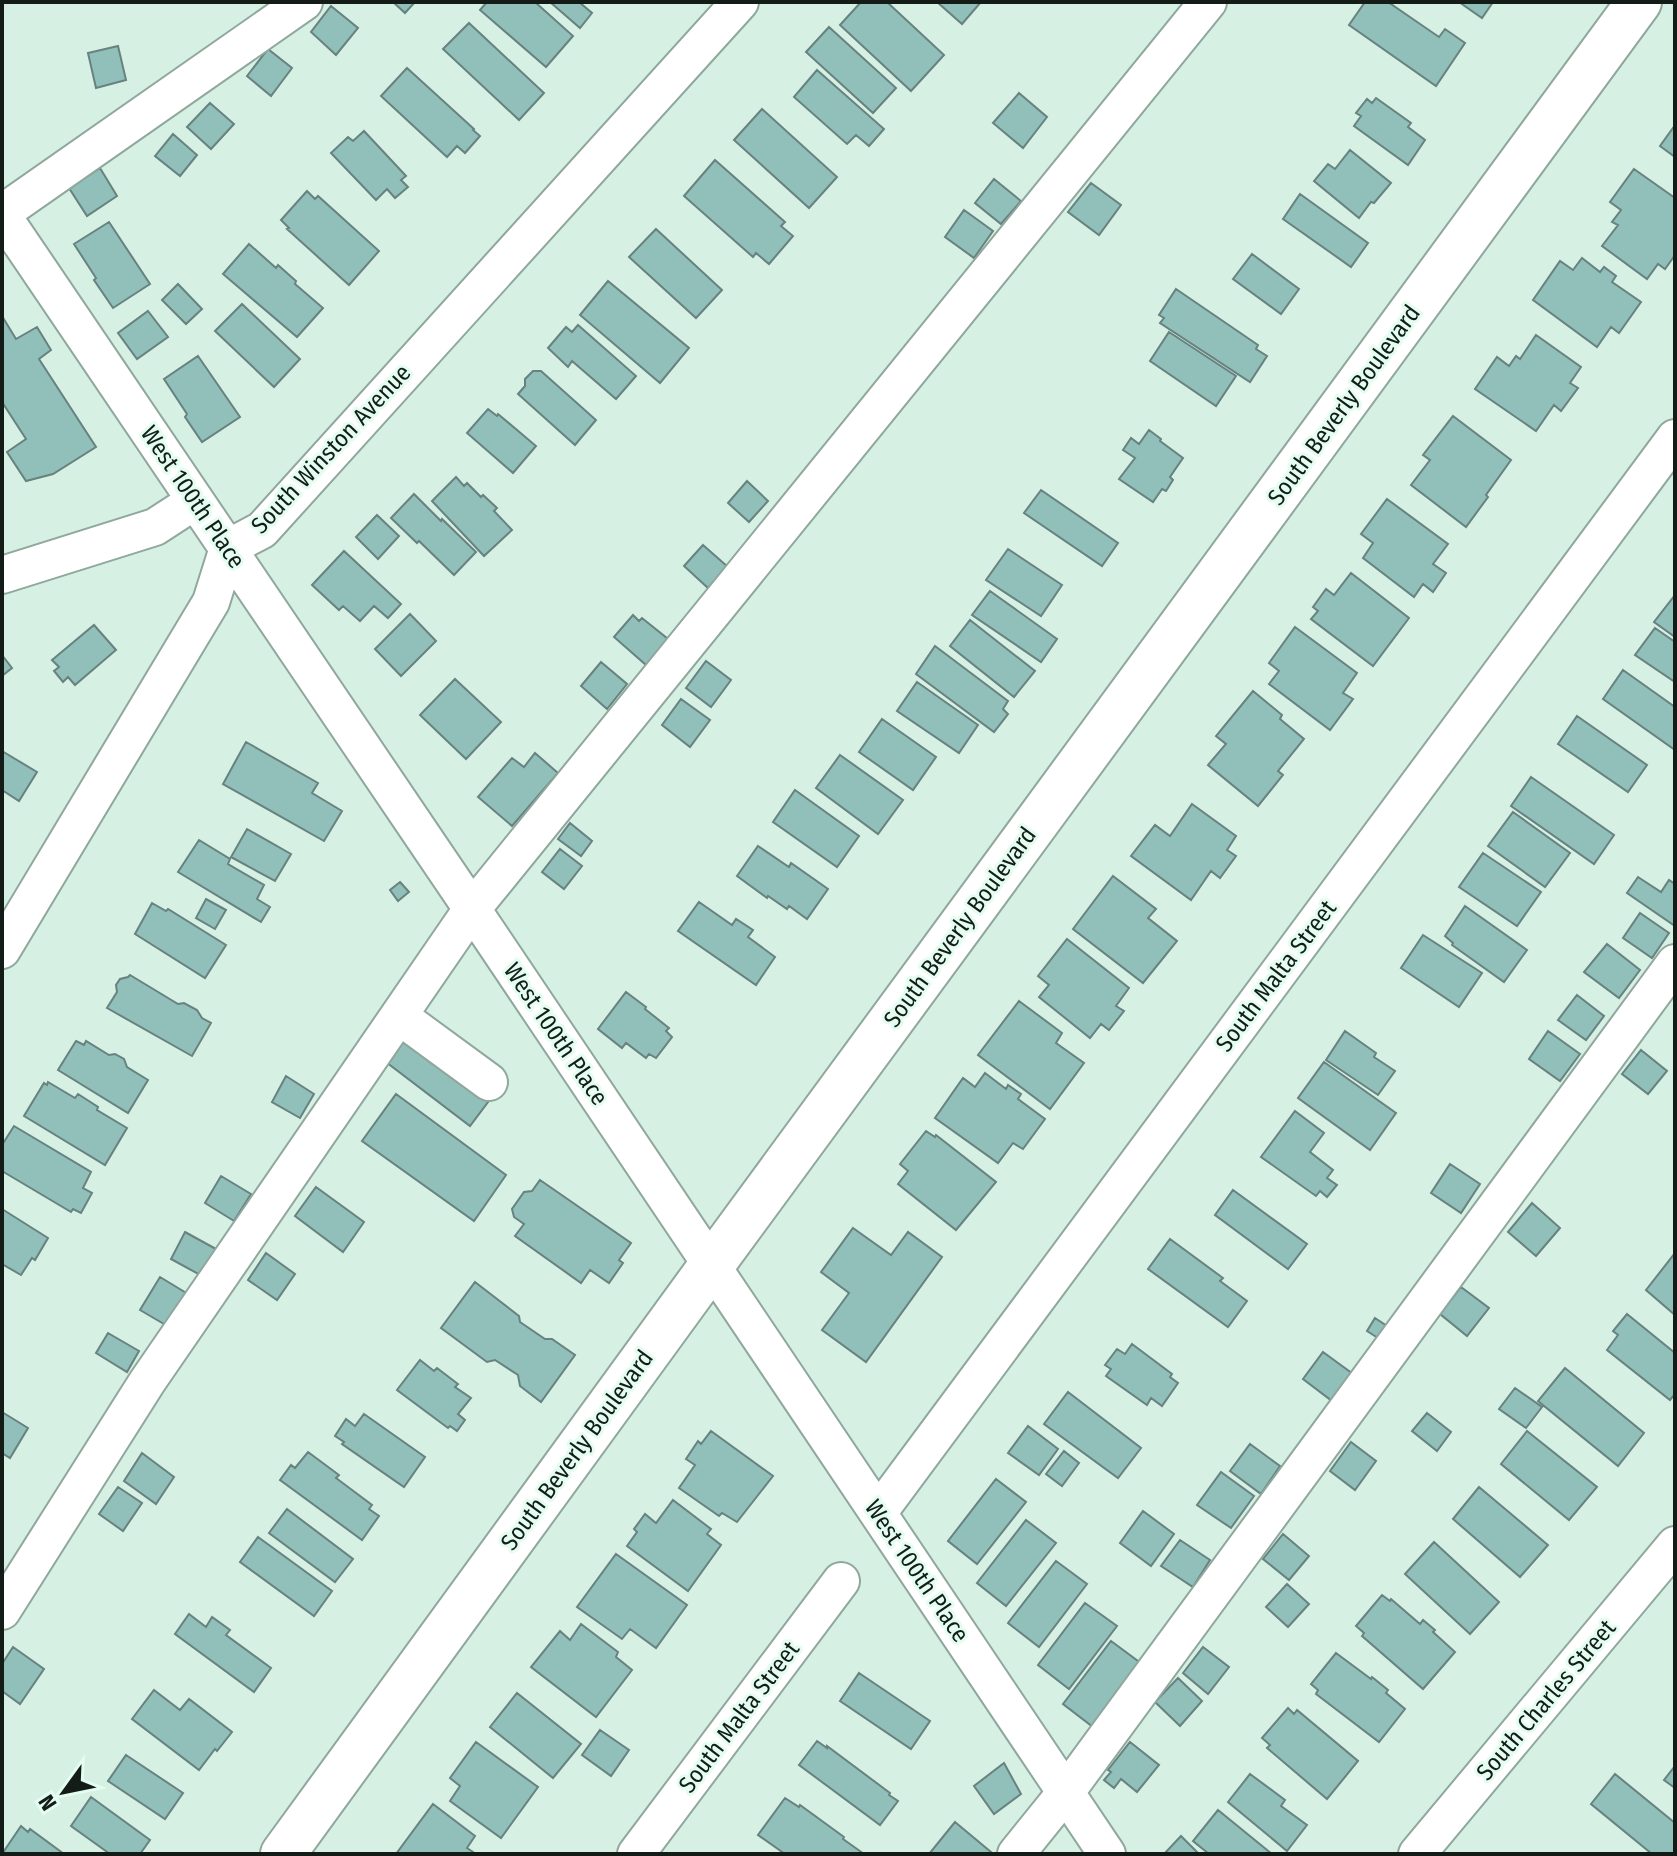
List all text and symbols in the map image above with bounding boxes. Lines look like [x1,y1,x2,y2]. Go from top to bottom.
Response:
street label: South Beverly Boulevard [1262,300,1426,510]
street label: South Winston Avenue [246,359,416,539]
street label: West 100th Place [135,420,251,574]
street label: South Beverly Boulevard [878,822,1042,1032]
street label: South Malta Street [1210,895,1342,1057]
street label: West 100th Place [498,957,614,1111]
street label: South Beverly Boulevard [495,1345,659,1555]
street label: West 100th Place [859,1494,975,1648]
street label: South Charles Street [1471,1614,1621,1786]
street label: South Malta Street [673,1636,805,1798]
north arrow [24,1752,104,1832]
text: N [33,1790,63,1816]

